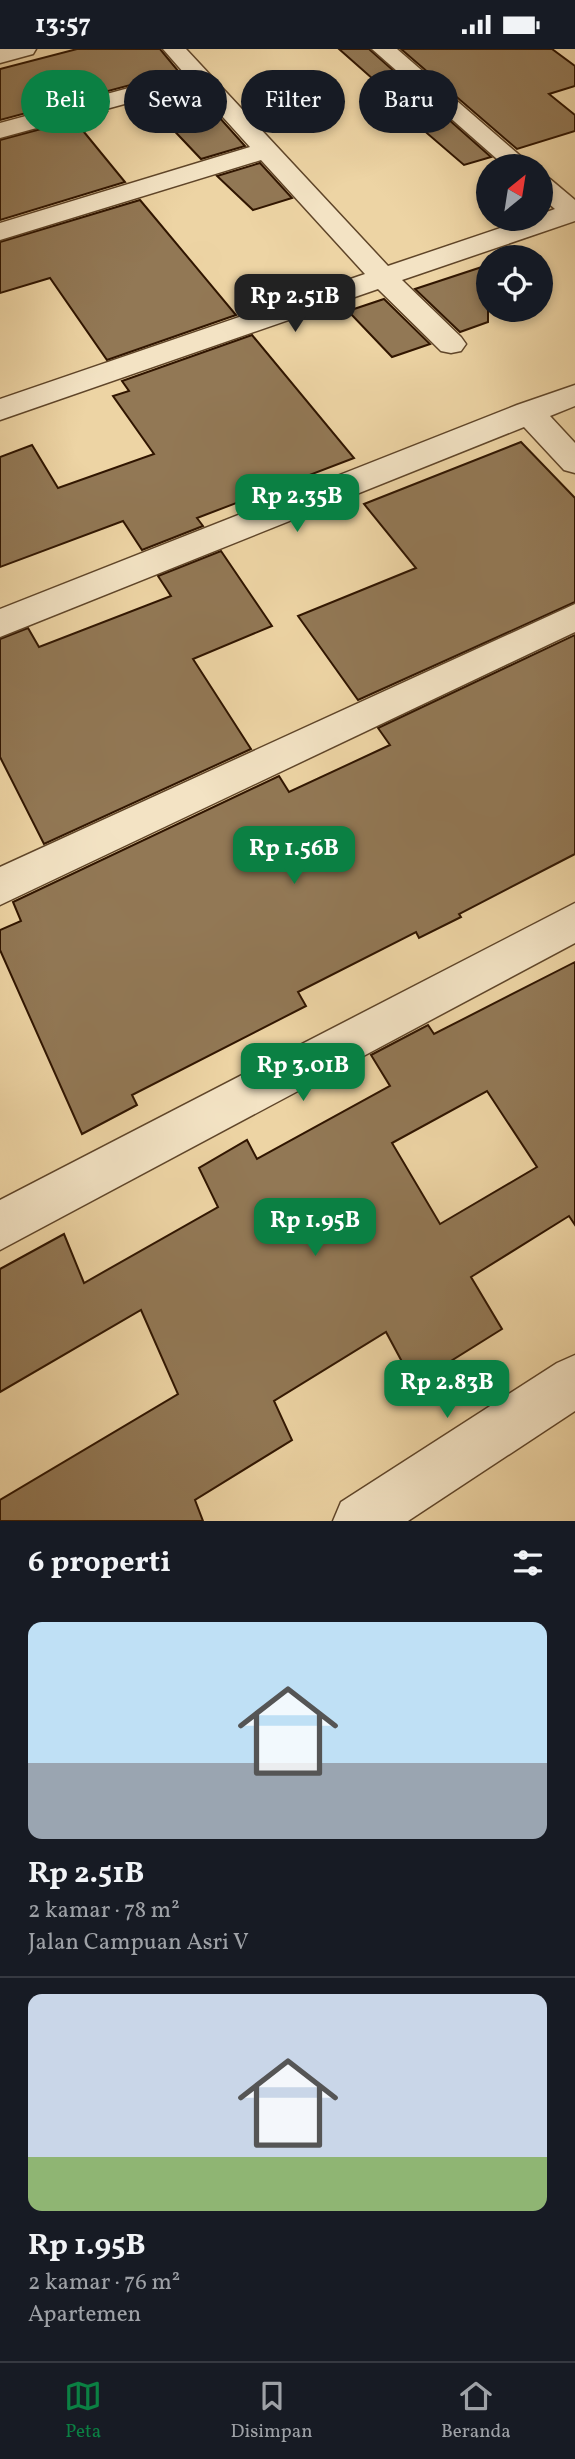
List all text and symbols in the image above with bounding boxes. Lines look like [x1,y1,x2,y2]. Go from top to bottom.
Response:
text: 13:57 [35,7,91,43]
chip: Beli [21,70,110,133]
chip: Sewa [124,70,227,133]
chip: Filter [241,70,345,133]
chip: Baru [359,70,458,133]
north arrow [476,154,553,231]
map controls [476,154,553,322]
button: locate [476,245,553,322]
pin: Rp 2.51B [223,275,367,334]
text: Rp 2.51B [250,281,340,313]
pin: Rp 2.35B [225,475,369,534]
text: Rp 2.35B [251,481,343,513]
pin: Rp 1.56B [222,827,366,886]
text: Rp 1.56B [249,833,339,865]
pin: Rp 3.01B [231,1044,375,1103]
text: Rp 3.01B [257,1050,349,1082]
pin: Rp 1.95B [243,1199,387,1258]
text: Rp 1.95B [270,1205,360,1237]
pin: Rp 2.83B [375,1361,519,1420]
text: Rp 2.83B [400,1367,494,1399]
text: 6 properti [28,1542,171,1584]
icon: filters [509,1544,547,1582]
icon: home [225,1668,351,1794]
text: Rp 2.51B [28,1853,144,1895]
text: 2 kamar · 78 m² [28,1895,180,1927]
text: Jalan Campuan Asri V [28,1927,249,1959]
icon: home [225,2040,351,2166]
text: Rp 1.95B [28,2225,146,2267]
text: 2 kamar · 76 m² [28,2267,180,2299]
text: Apartemen [28,2299,141,2331]
tab: Peta [64,2377,102,2445]
tab: Disimpan [231,2377,313,2445]
tab: Beranda [441,2377,511,2445]

